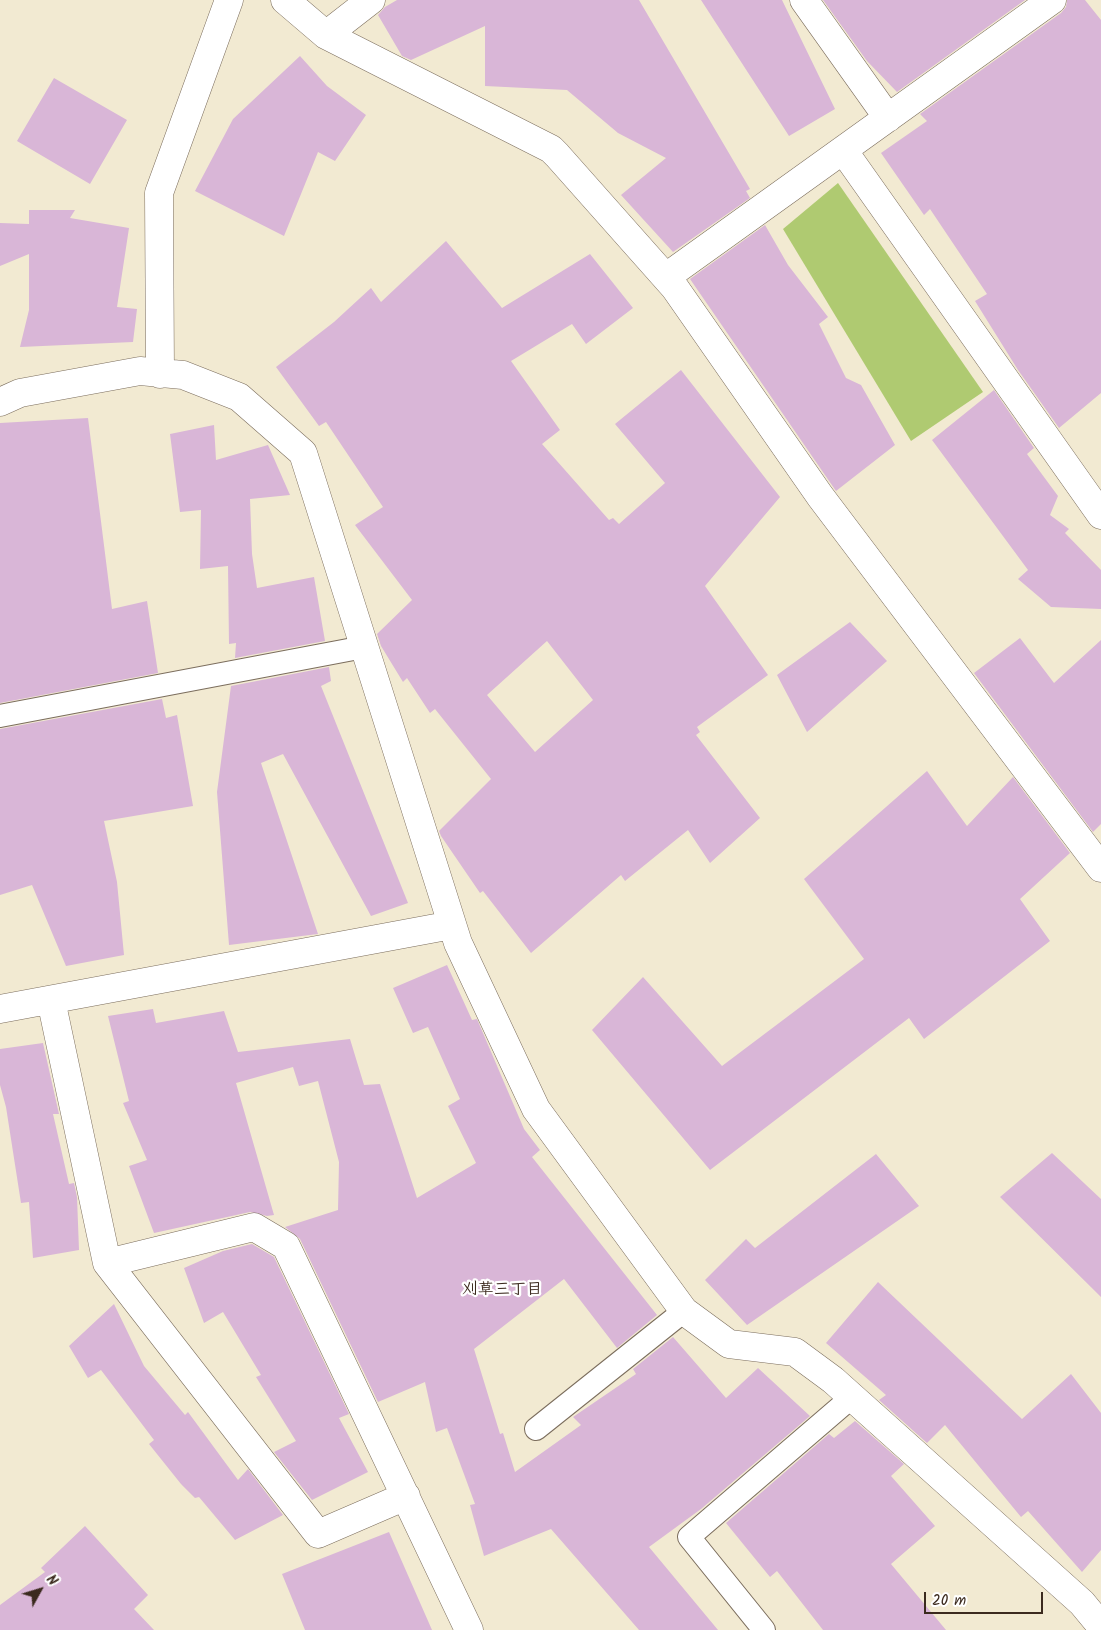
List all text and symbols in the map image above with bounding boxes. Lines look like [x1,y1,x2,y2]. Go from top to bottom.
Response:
district label: 刈草三丁目 [462,1281,542,1301]
north arrow [15,1565,65,1615]
text: N [40,1570,63,1591]
scale bar [926,1582,1045,1614]
text: 20 m [932,1589,966,1613]

